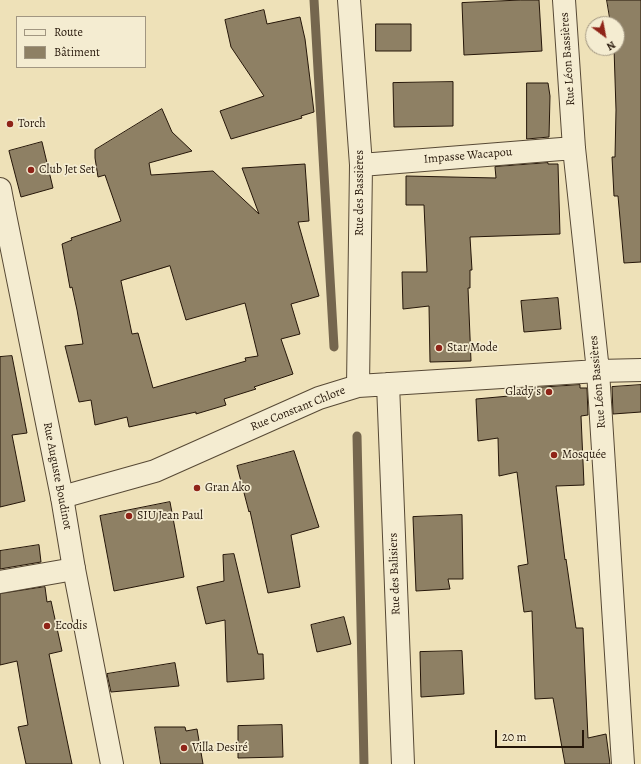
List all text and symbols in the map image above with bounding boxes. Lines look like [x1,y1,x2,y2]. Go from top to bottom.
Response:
street label: Rue Léon Bassières [558,12,578,106]
legend [16,16,146,68]
north arrow [585,16,625,56]
text: Route [54,24,83,40]
text: N [604,37,618,54]
text: Bâtiment [54,44,100,60]
place label: Torch [18,117,46,131]
marker: Torch [5,119,15,129]
street label: Impasse Wacapou [423,145,513,167]
street label: Rue des Bassières [353,150,367,236]
place label: Club Jet Set [39,163,95,177]
marker: Club Jet Set [26,165,36,175]
street label: Rue Léon Bassières [587,335,609,429]
place label: Star Mode [447,341,498,355]
marker: Star Mode [434,343,444,353]
street label: Rue Constant Chlore [248,383,348,435]
place label: Glady's [505,385,541,399]
marker: Glady's [544,387,554,397]
street label: Rue Auguste Boudinot [39,421,75,531]
place label: Mosquée [562,448,606,462]
marker: Mosquée [549,450,559,460]
place label: Gran Ako [205,481,250,495]
marker: Gran Ako [192,483,202,493]
place label: SIU Jean Paul [137,509,203,523]
marker: SIU Jean Paul [124,511,134,521]
street label: Rue des Balisiers [386,533,404,615]
place label: Ecodis [55,619,87,633]
marker: Ecodis [42,621,52,631]
scale bar [497,722,586,748]
text: 20 m [502,729,526,745]
place label: Villa Desiré [192,741,248,755]
marker: Villa Desiré [179,743,189,753]

